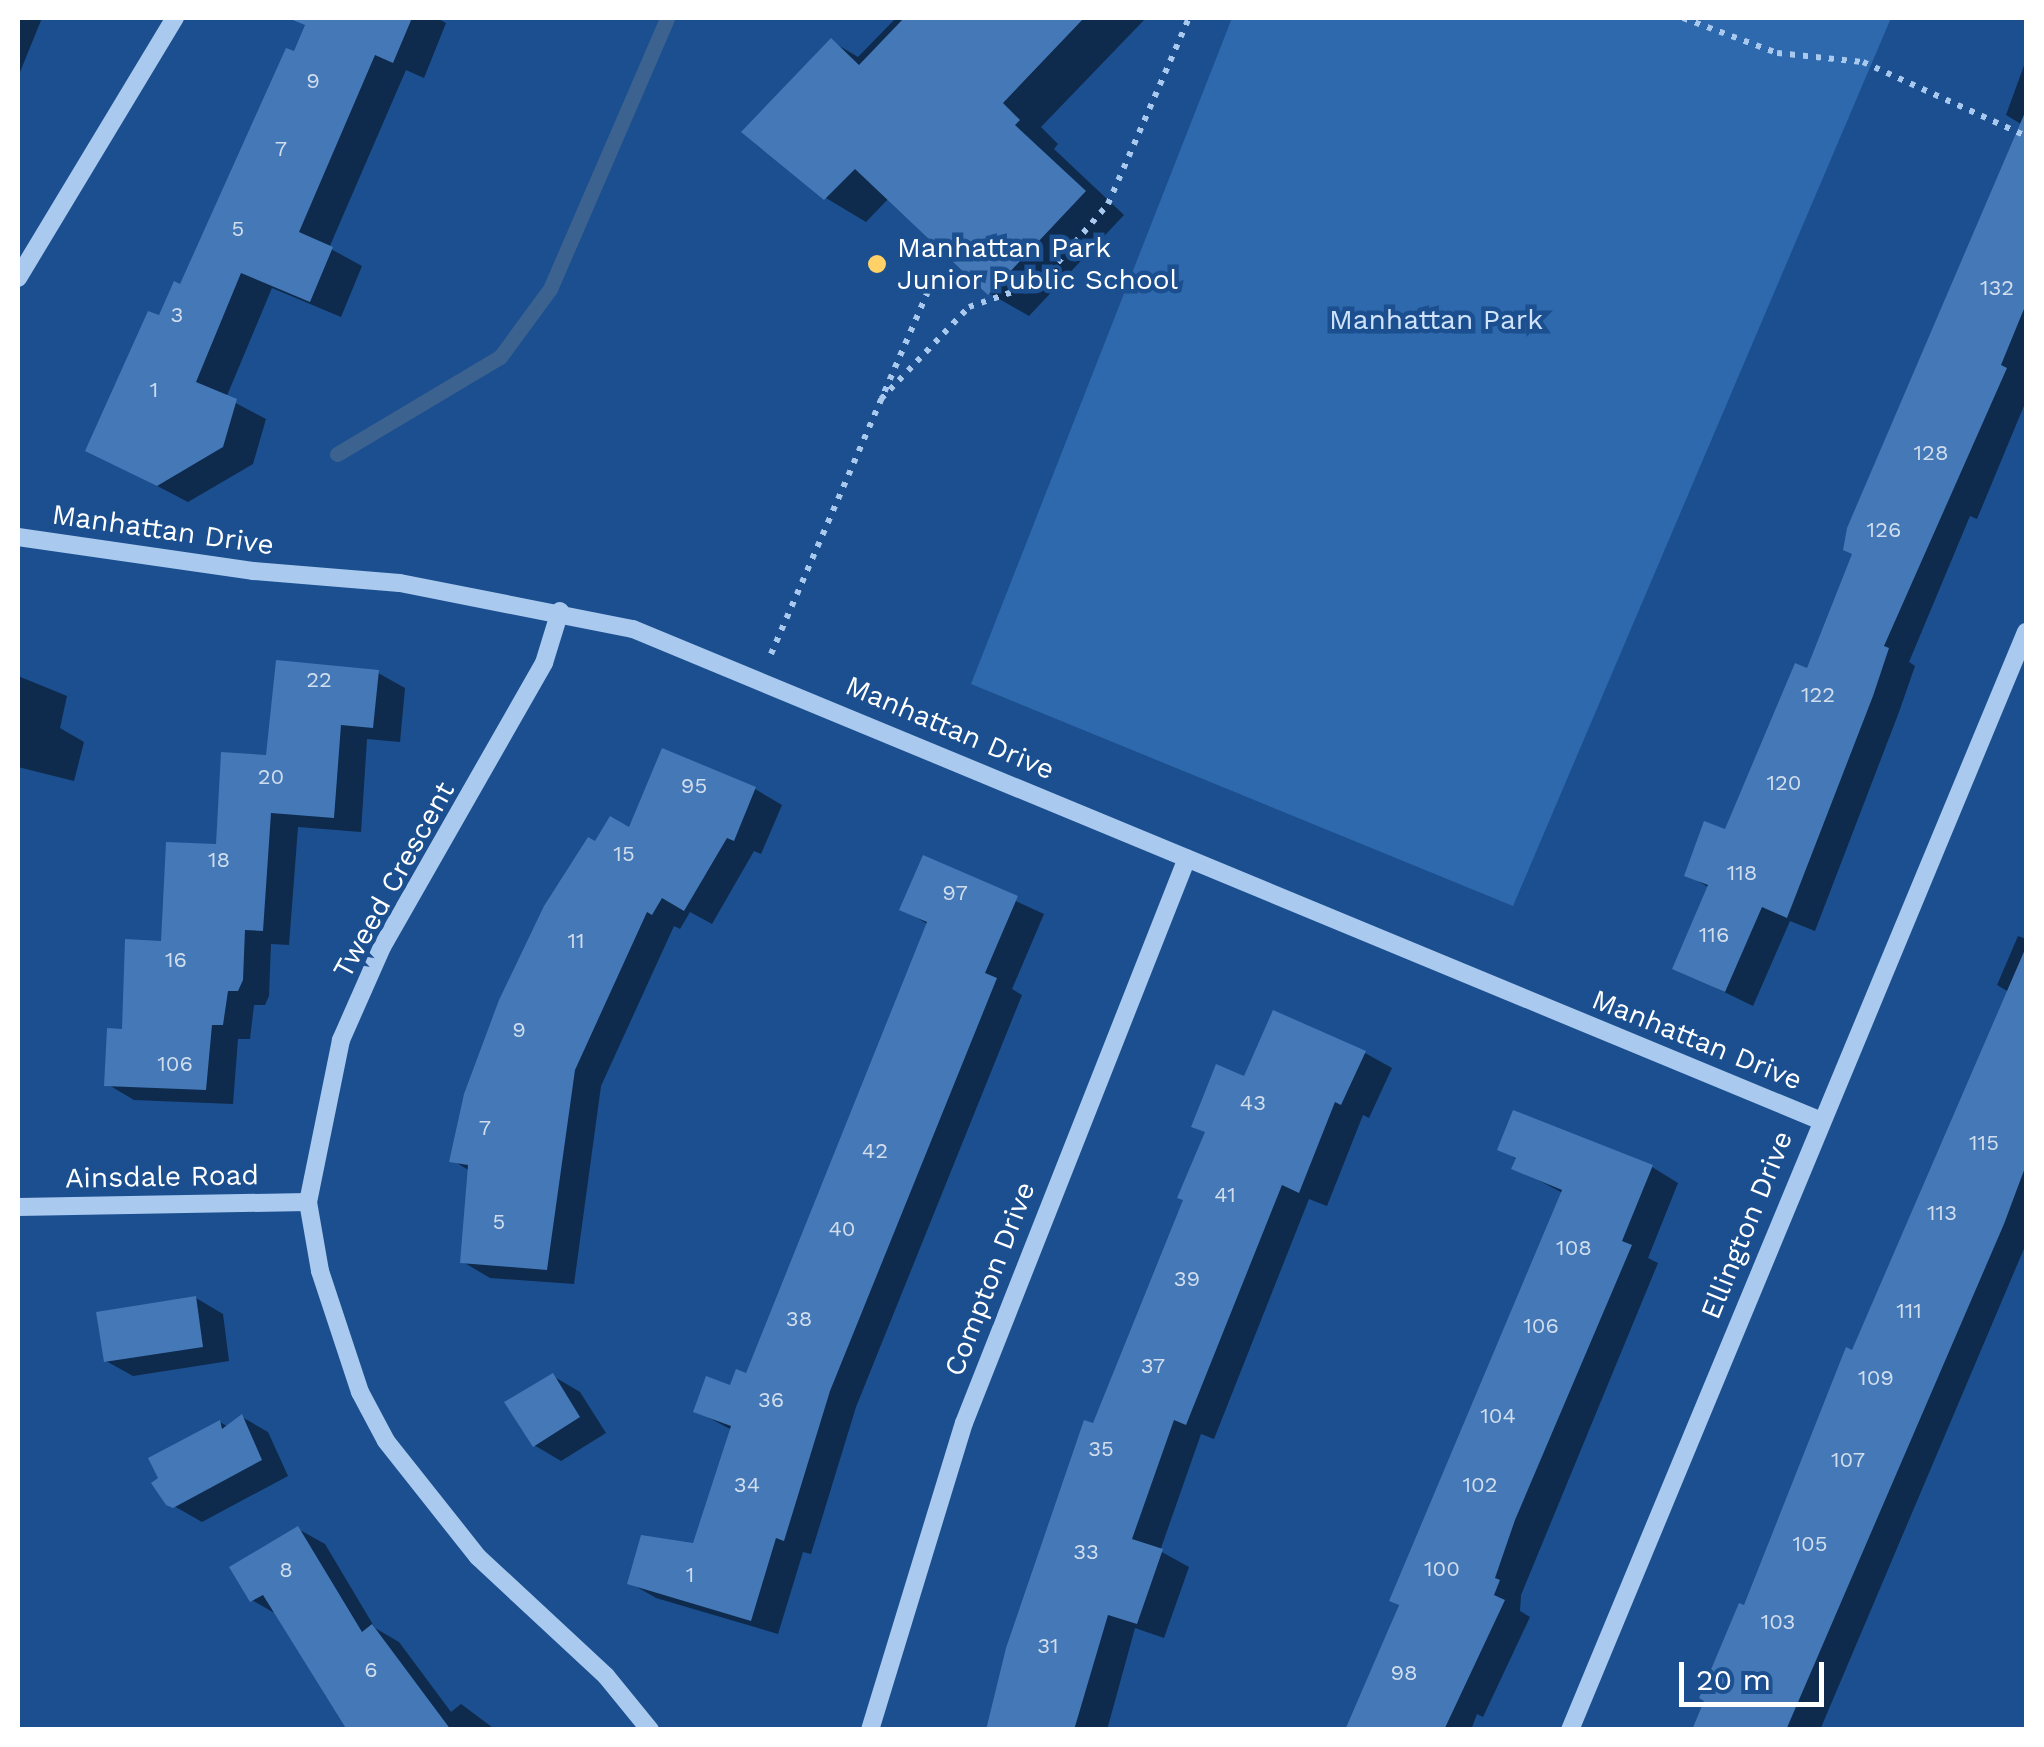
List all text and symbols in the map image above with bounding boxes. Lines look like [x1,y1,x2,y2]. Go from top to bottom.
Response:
house number: 9 [306,68,320,94]
house number: 7 [275,136,287,162]
house number: 5 [232,216,244,242]
place label: Manhattan Park Junior Public School [897,231,1179,297]
marker: Manhattan Park Junior Public School [866,253,888,275]
house number: 132 [1980,275,2014,301]
house number: 3 [171,302,183,328]
park label: Manhattan Park [1329,303,1543,337]
house number: 1 [150,377,158,403]
house number: 128 [1914,440,1948,466]
street label: Manhattan Drive [50,498,276,562]
house number: 126 [1867,517,1901,543]
house number: 22 [306,667,332,693]
street label: Manhattan Drive [841,669,1059,787]
house number: 122 [1801,682,1835,708]
house number: 20 [258,764,284,790]
house number: 120 [1766,770,1802,796]
house number: 95 [681,773,707,799]
street label: Tweed Crescent [326,776,462,984]
house number: 15 [613,841,635,867]
house number: 18 [208,847,230,873]
house number: 118 [1727,860,1757,886]
house number: 97 [942,880,968,906]
house number: 116 [1699,922,1729,948]
house number: 11 [567,928,585,954]
house number: 16 [165,947,187,973]
street label: Manhattan Drive [1587,983,1807,1097]
house number: 9 [512,1017,526,1043]
house number: 106 [157,1051,193,1077]
house number: 43 [1240,1090,1266,1116]
house number: 7 [479,1115,491,1141]
street label: Ellington Drive [1694,1126,1800,1324]
house number: 115 [1969,1130,1999,1156]
house number: 42 [862,1138,888,1164]
street label: Ainsdale Road [65,1159,259,1195]
street label: Compton Drive [938,1177,1042,1381]
house number: 41 [1214,1182,1236,1208]
house number: 113 [1927,1200,1957,1226]
house number: 5 [493,1209,505,1235]
house number: 40 [828,1216,856,1242]
house number: 108 [1556,1235,1592,1261]
house number: 39 [1174,1266,1200,1292]
house number: 111 [1896,1298,1922,1324]
house number: 38 [786,1306,812,1332]
house number: 106 [1523,1313,1559,1339]
house number: 37 [1141,1353,1165,1379]
house number: 109 [1858,1365,1894,1391]
house number: 36 [758,1387,784,1413]
house number: 104 [1480,1403,1516,1429]
house number: 35 [1088,1436,1114,1462]
house number: 107 [1831,1447,1865,1473]
house number: 34 [734,1472,760,1498]
house number: 102 [1462,1472,1498,1498]
house number: 105 [1792,1531,1828,1557]
house number: 33 [1073,1539,1099,1565]
house number: 100 [1424,1556,1460,1582]
house number: 8 [279,1557,293,1583]
house number: 1 [686,1562,694,1588]
house number: 103 [1761,1609,1795,1635]
house number: 31 [1037,1633,1059,1659]
scale bar [1684,1642,1829,1704]
house number: 6 [364,1657,378,1683]
house number: 98 [1390,1660,1418,1686]
text: 20 m [1696,1662,1771,1697]

